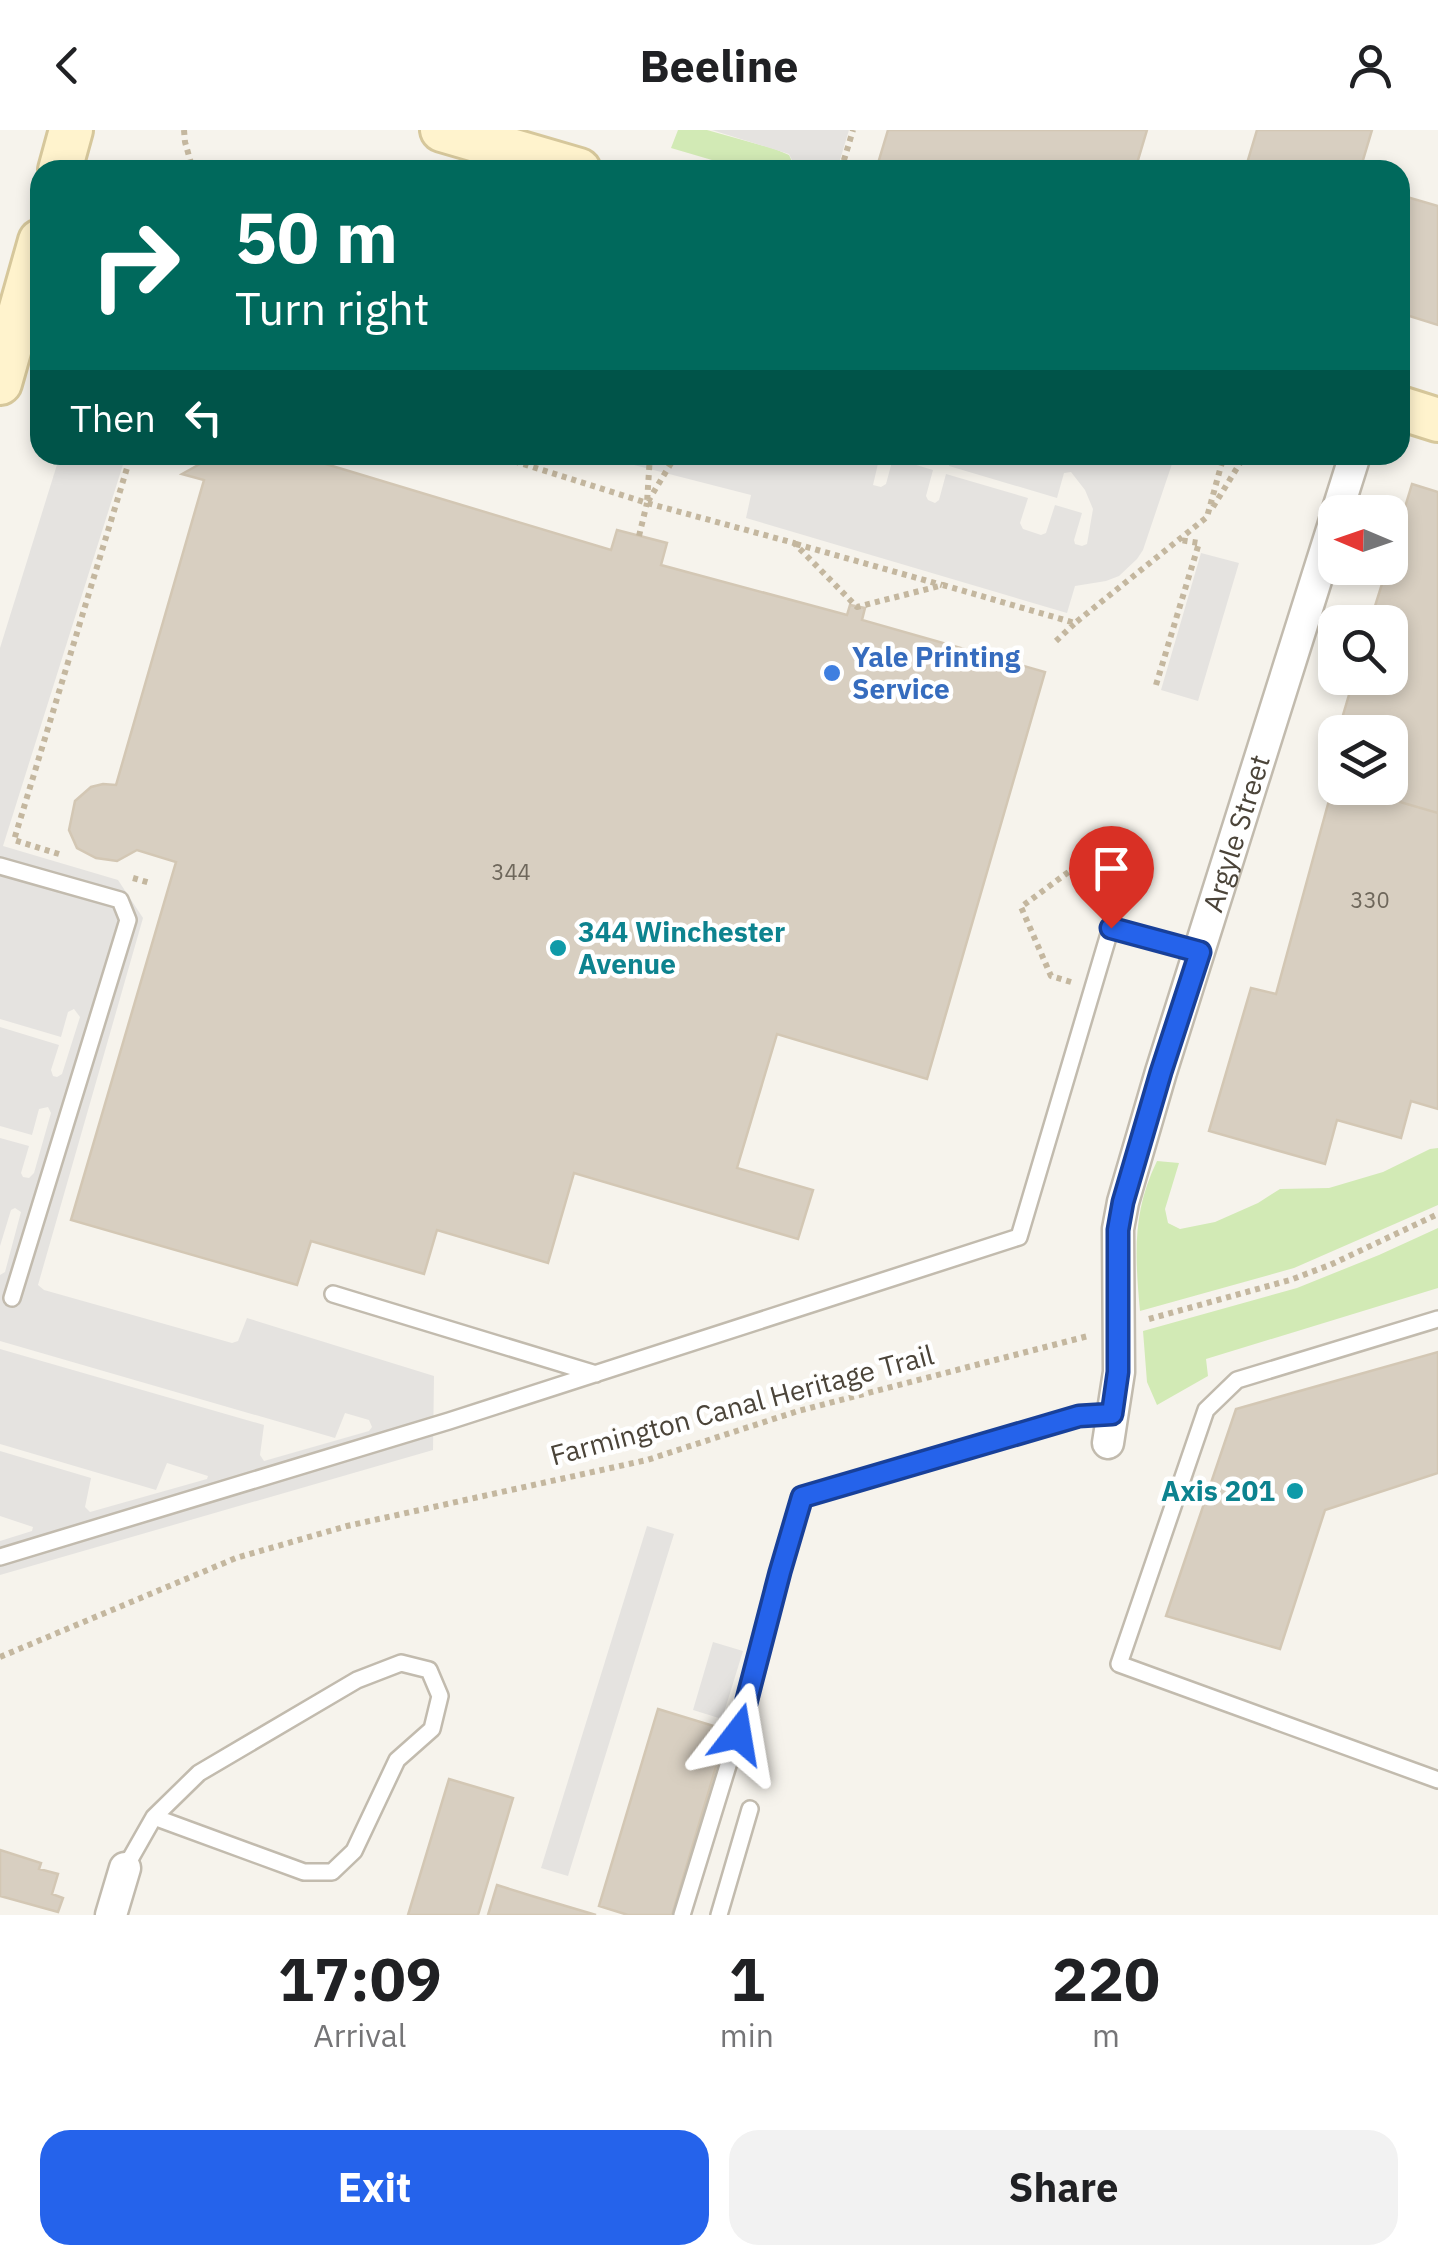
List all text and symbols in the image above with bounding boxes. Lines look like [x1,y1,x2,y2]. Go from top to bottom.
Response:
text: Beeline [639,36,799,94]
icon: back [40,38,95,93]
icon: person [1343,38,1398,93]
text: 50 m [235,191,398,282]
icon: right [70,200,200,330]
text: Turn right [235,279,430,337]
icon: left [176,390,231,445]
text: Then [70,393,156,442]
north arrow [1318,495,1408,585]
map controls [1318,495,1408,805]
button: search [1318,605,1408,695]
place label: Yale Printing Service [852,638,1021,707]
marker: Yale Printing Service [821,662,843,684]
button: layers [1318,715,1408,805]
street label: Argyle Street [1194,750,1278,916]
pin [1069,826,1154,929]
icon: arrive [1084,841,1139,896]
house number: 344 [491,857,531,886]
house number: 330 [1350,885,1390,914]
place label: 344 Winchester Avenue [578,913,785,982]
marker: 344 Winchester Avenue [547,937,569,959]
street label: Farmington Canal Heritage Trail [546,1335,938,1474]
place label: Axis 201 [1161,1472,1275,1509]
marker: Axis 201 [1284,1480,1306,1502]
position arrow [686,1682,790,1786]
text: 17:09 [278,1939,442,2018]
text: 1 [729,1939,765,2018]
text: 220 [1052,1939,1160,2018]
text: Arrival [313,2014,407,2056]
text: min [720,2014,774,2056]
text: m [1092,2014,1120,2056]
button: Exit [40,2130,709,2245]
button: Share [729,2130,1398,2245]

